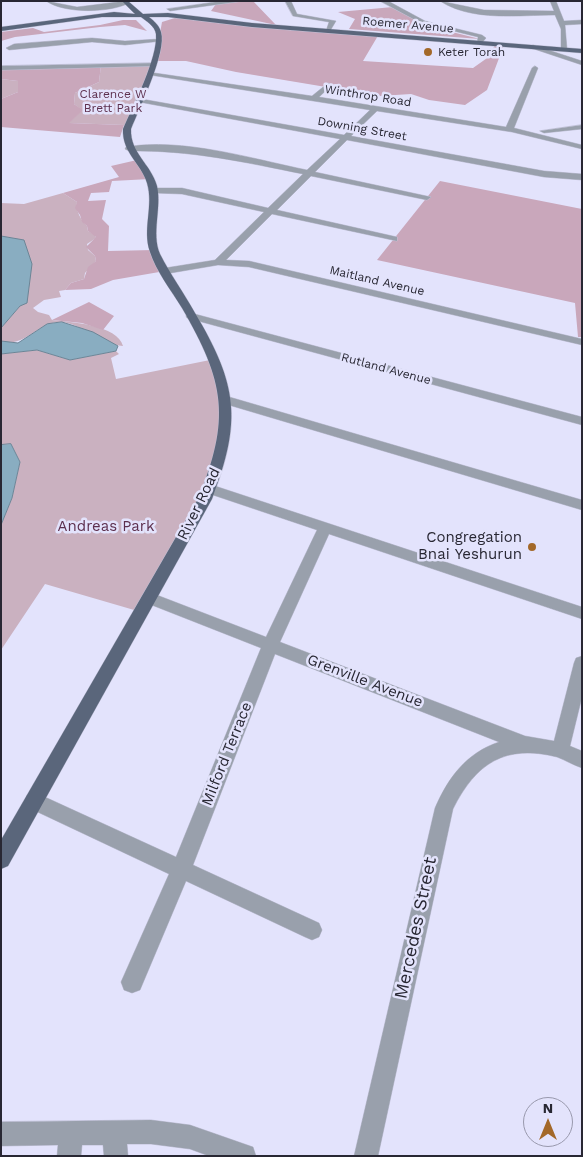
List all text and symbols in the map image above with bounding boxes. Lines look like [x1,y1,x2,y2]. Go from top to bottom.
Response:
street label: Roemer Avenue [362,14,454,36]
place label: Keter Torah [438,45,505,59]
marker: Keter Torah [422,46,434,58]
street label: Winthrop Road [324,82,412,110]
park label: Clarence W Brett Park [79,87,147,115]
street label: Downing Street [316,114,408,144]
street label: Maitland Avenue [328,263,426,299]
street label: Rutland Avenue [340,350,432,388]
street label: River Road [174,465,224,543]
park label: Andreas Park [58,518,154,536]
place label: Congregation Bnai Yeshurun [418,529,522,564]
marker: Congregation Bnai Yeshurun [526,541,538,553]
street label: Grenville Avenue [305,651,425,711]
street label: Milford Terrace [198,700,256,808]
street label: Mercedes Street [390,855,442,1001]
north arrow [523,1097,573,1147]
text: N [543,1100,553,1116]

